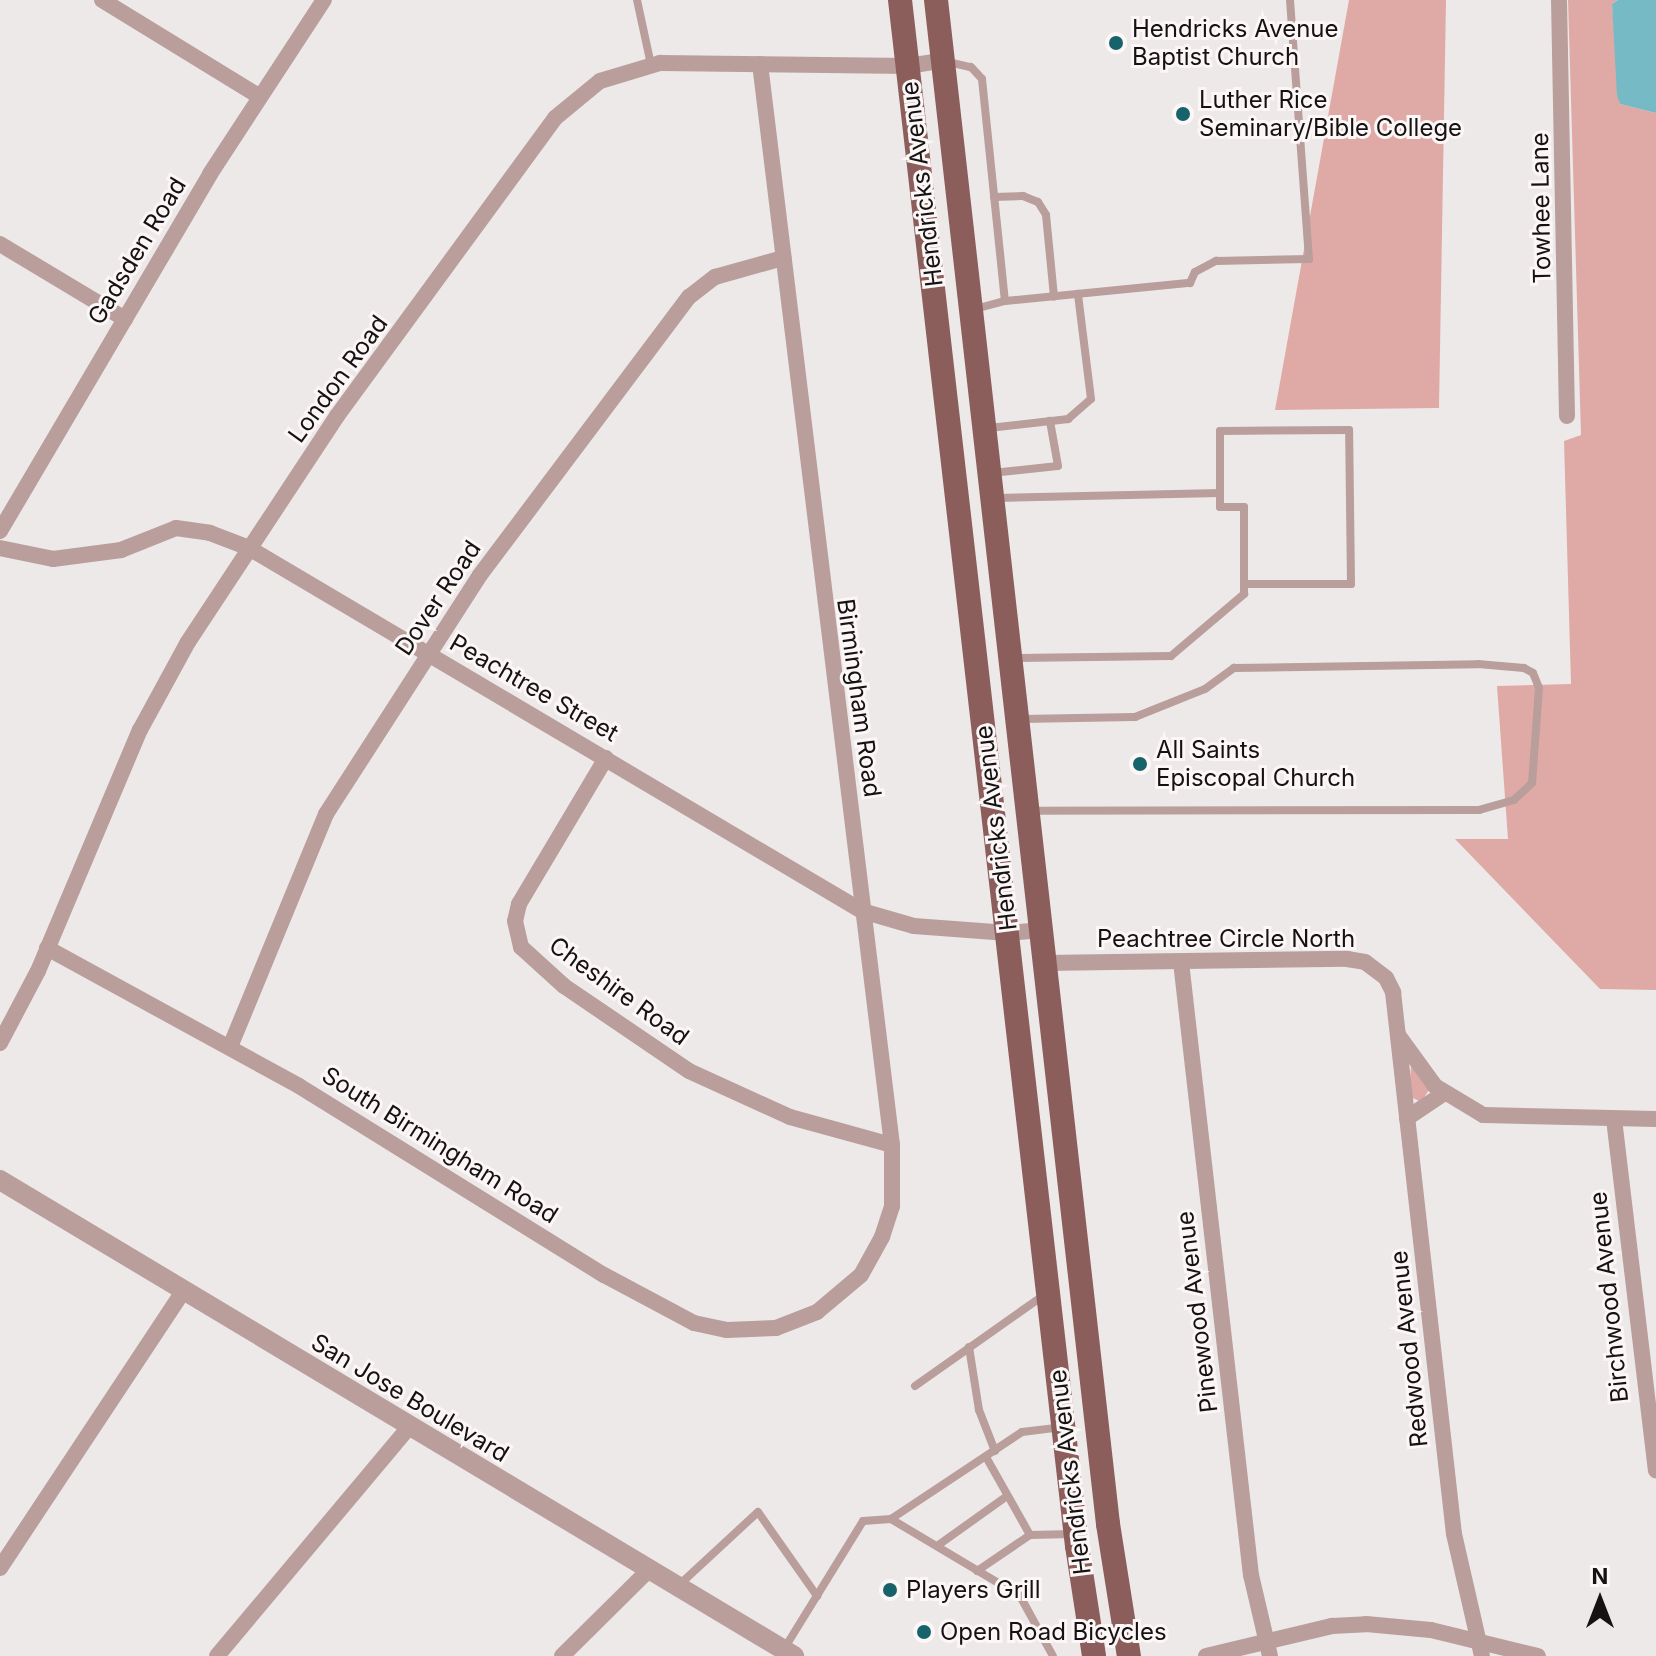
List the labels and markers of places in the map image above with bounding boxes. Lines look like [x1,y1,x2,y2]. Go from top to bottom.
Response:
place label: Hendricks Avenue Baptist Church [1132,15,1339,71]
marker: Hendricks Avenue Baptist Church [1107,34,1125,52]
place label: Luther Rice Seminary/Bible College [1199,86,1462,142]
marker: Luther Rice Seminary/Bible College [1174,105,1192,123]
place label: All Saints Episcopal Church [1156,736,1355,792]
marker: All Saints Episcopal Church [1131,755,1149,773]
place label: Players Grill [906,1576,1040,1604]
marker: Players Grill [881,1581,899,1599]
place label: Open Road Bicycles [940,1618,1167,1646]
marker: Open Road Bicycles [915,1623,933,1641]

